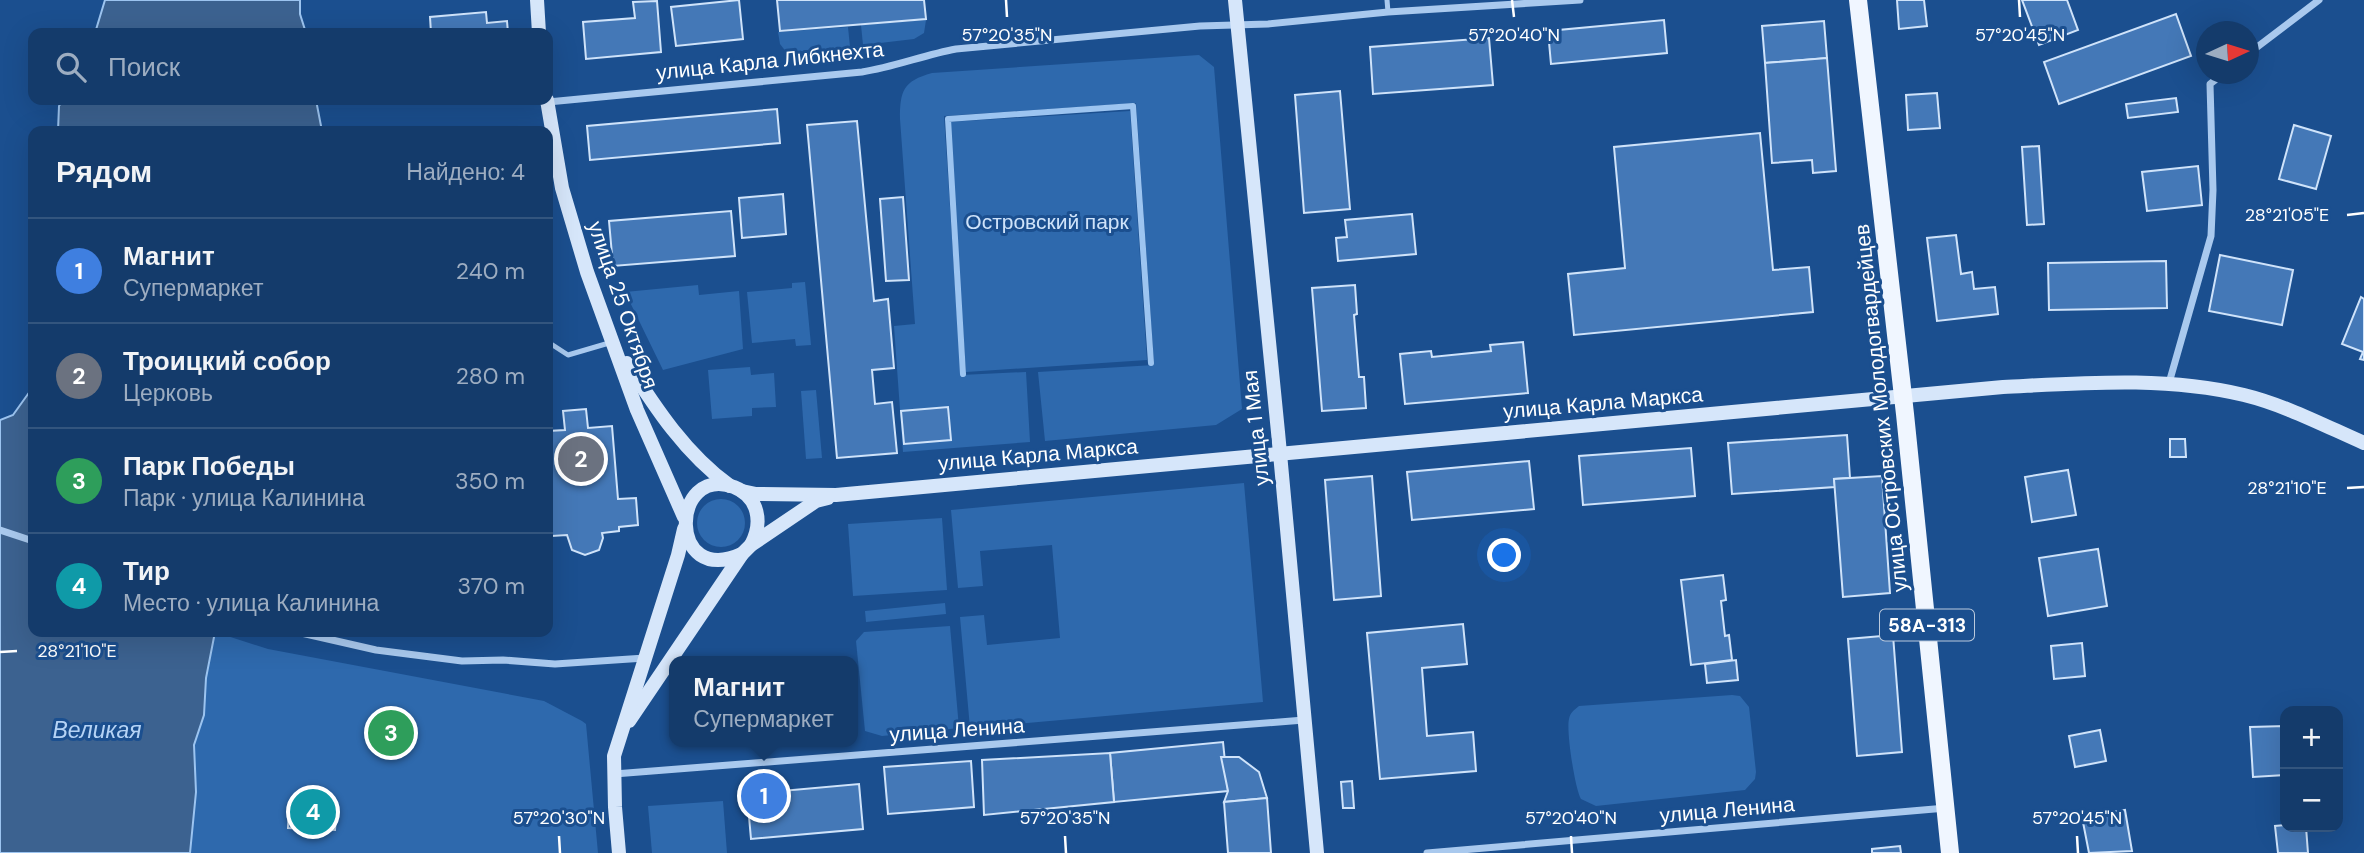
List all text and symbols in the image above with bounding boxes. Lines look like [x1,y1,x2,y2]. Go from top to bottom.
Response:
north arrow [2196,21,2259,84]
text: 57°20'35"N [962,23,1052,47]
text: 57°20'40"N [1468,23,1560,47]
text: 57°20'45"N [1975,23,2065,47]
search box [28,28,553,105]
street label: улица Карла Либкнехта [655,35,885,87]
icon: search [52,48,90,86]
text: Поиск [108,50,180,84]
text: Рядом [56,152,152,191]
text: Найдено: 4 [406,157,525,187]
text: 28°21'05"E [2245,203,2329,227]
park label: Островский парк [965,208,1130,236]
street label: улица 25 Октября [581,218,665,392]
street label: улица Островских Молодогвардейцев [1848,223,1914,593]
text: Магнит [123,239,215,273]
text: 1 [75,256,83,286]
text: 240 m [456,256,525,286]
text: Супермаркет [123,273,263,303]
text: Троицкий собор [123,344,331,378]
text: 2 [72,361,86,391]
text: 280 m [456,361,525,391]
street label: улица 1 Мая [1236,369,1276,487]
text: Церковь [123,378,213,408]
street label: улица Карла Маркса [1502,380,1704,426]
street label: улица Карла Маркса [937,432,1139,478]
pin: 2 [558,433,604,485]
text: Парк Победы [123,449,295,483]
text: 3 [72,466,86,496]
text: 350 m [455,466,525,496]
text: 28°21'10"E [2247,476,2327,500]
text: Парк · улица Калинина [123,483,365,513]
your location [1487,538,1521,572]
text: Тир [123,554,170,588]
text: 4 [72,571,86,601]
text: 370 m [457,571,525,601]
text: Место · улица Калинина [123,588,379,618]
road number: 58А-313 [1880,610,1974,640]
text: 28°21'10"E [37,639,117,663]
popup [669,656,858,747]
text: Магнит [693,670,785,704]
text: Супермаркет [693,704,834,734]
map controls [2280,706,2343,832]
button: + [2280,706,2343,769]
pin: 3 [368,707,414,759]
street label: улица Ленина [888,711,1026,749]
water label: Великая [52,715,142,745]
button: − [2280,769,2343,832]
pin: 1 [741,770,787,822]
pin: 4 [290,786,336,838]
street label: улица Ленина [1658,790,1796,830]
text: 57°20'30"N [513,806,605,830]
text: 57°20'35"N [1020,806,1110,830]
text: 57°20'40"N [1525,806,1617,830]
text: 57°20'45"N [2032,806,2122,830]

